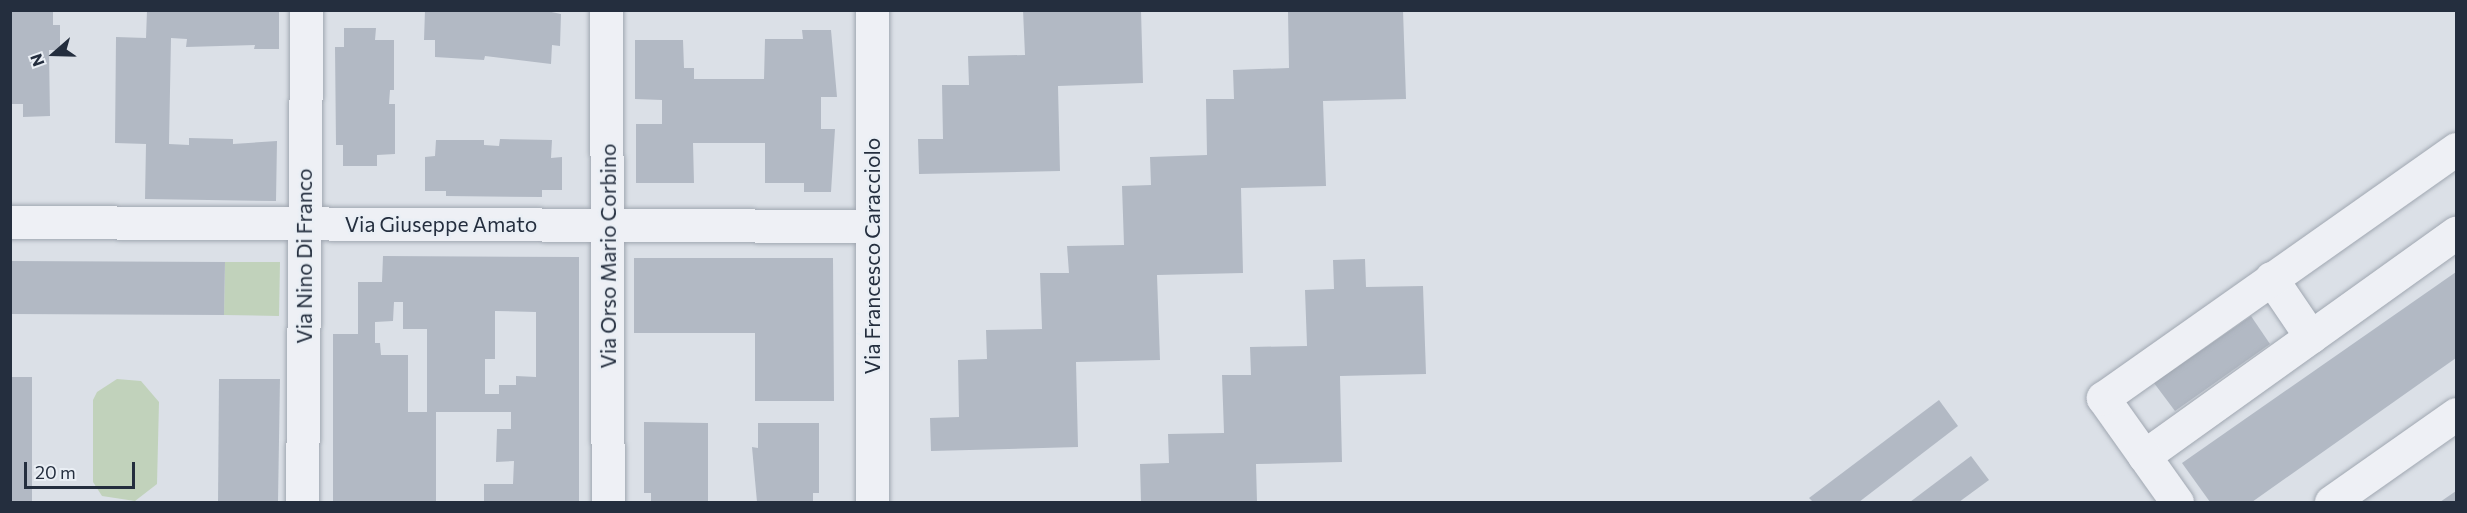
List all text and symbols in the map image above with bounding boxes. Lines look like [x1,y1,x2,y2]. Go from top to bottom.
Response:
north arrow [24,24,84,84]
text: N [26,51,48,69]
street label: Via Francesco Caracciolo [859,138,885,374]
street label: Via Orso Mario Corbino [595,143,621,369]
street label: Via Nino Di Franco [291,168,317,344]
street label: Via Giuseppe Amato [345,211,537,237]
scale bar [27,450,138,488]
text: 20 m [35,461,76,483]

